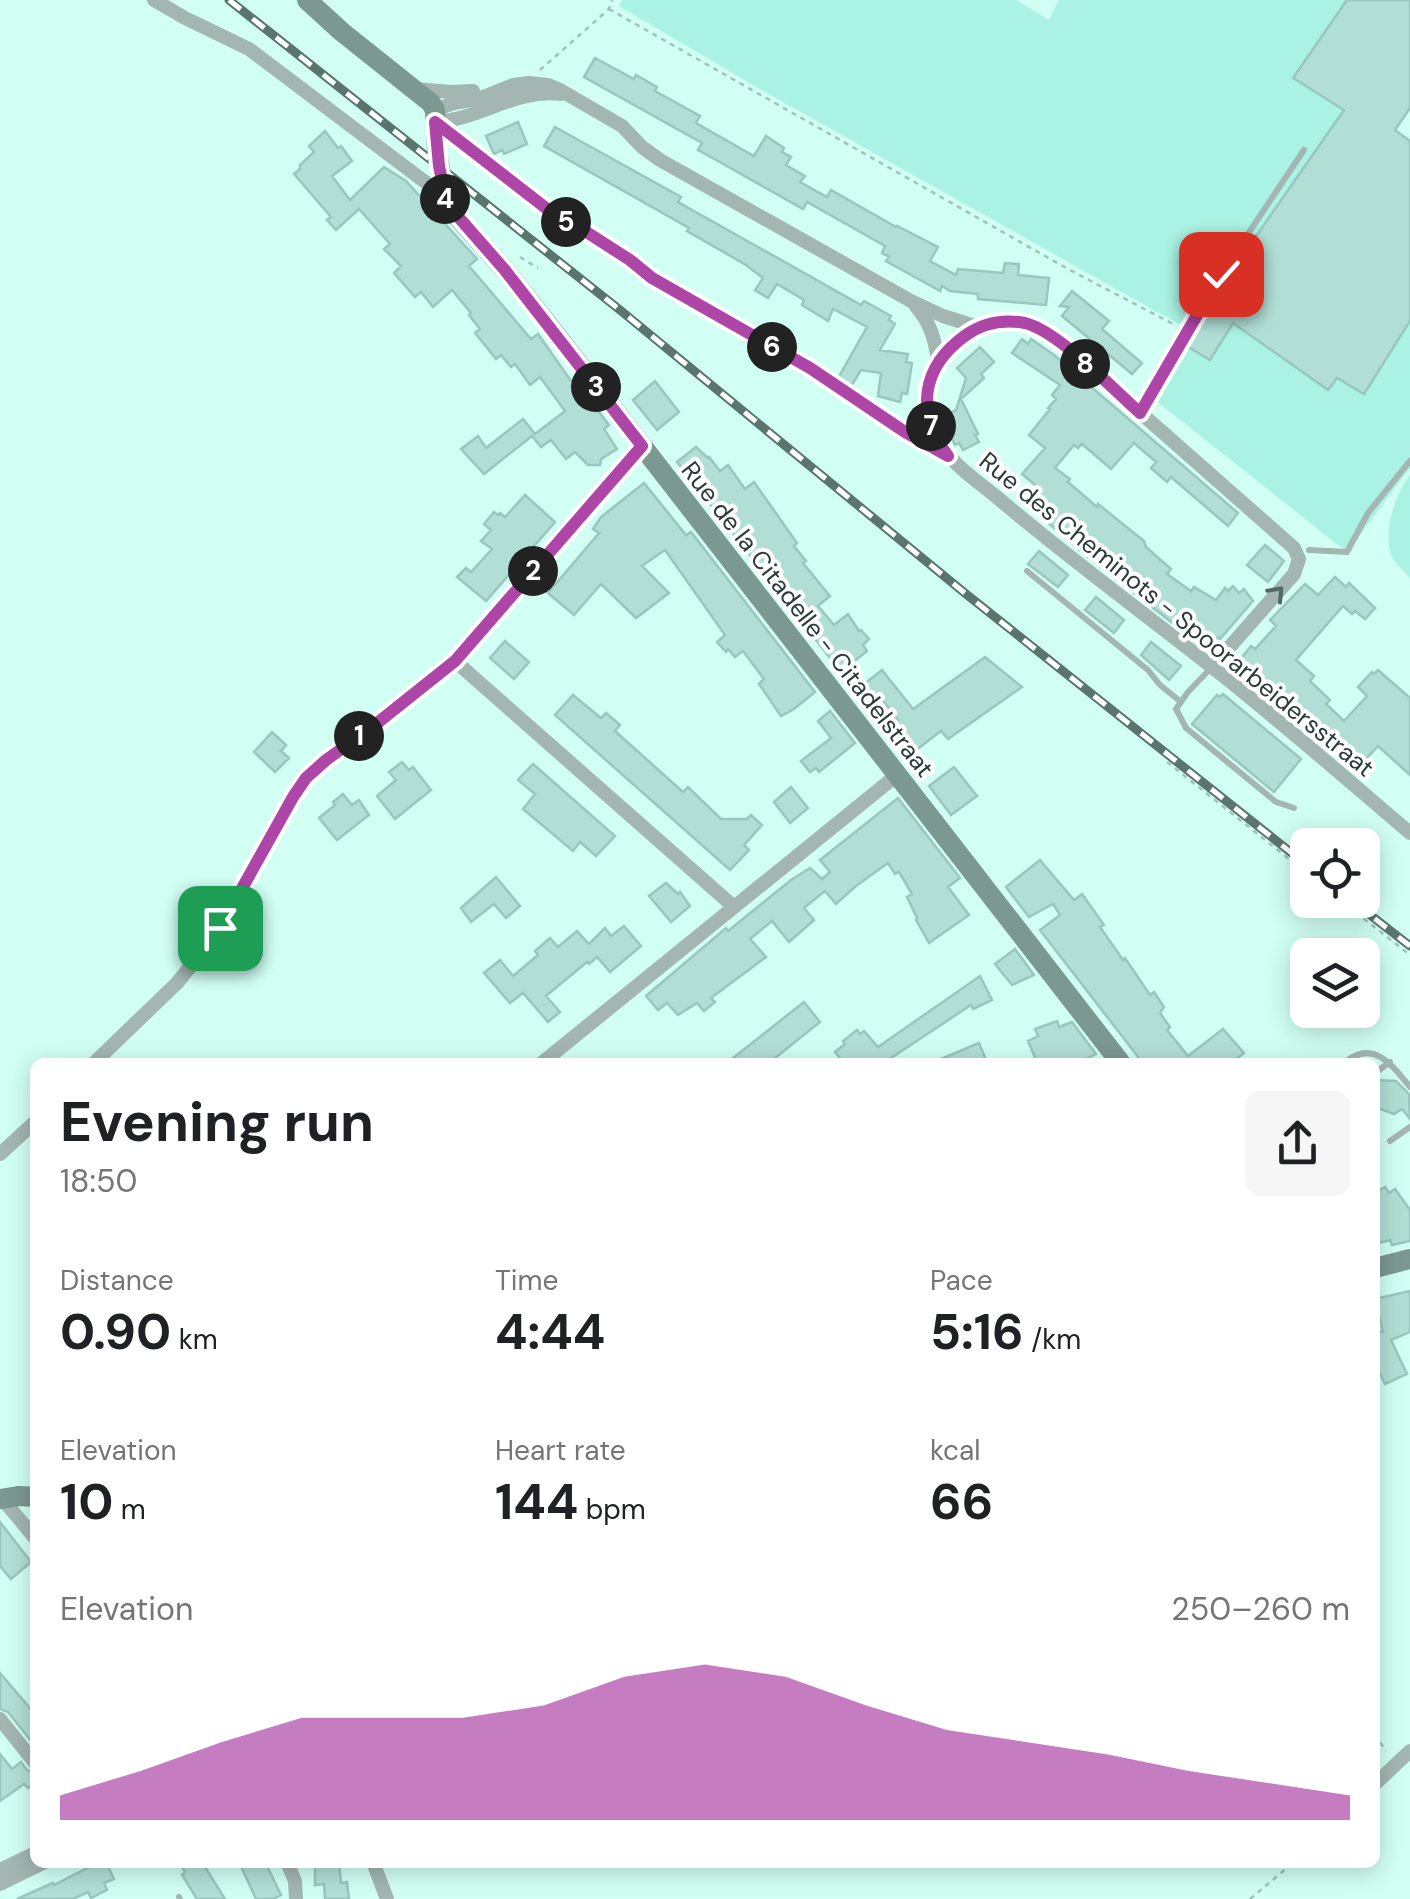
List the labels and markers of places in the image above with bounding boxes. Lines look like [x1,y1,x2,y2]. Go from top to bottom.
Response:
pin: 4 [420,174,470,224]
pin: 5 [541,197,591,247]
pin [1179,232,1264,317]
pin: 6 [747,322,797,372]
pin: 8 [1060,339,1110,389]
pin: 3 [571,362,621,412]
pin: 7 [906,401,956,451]
pin: 2 [508,546,558,596]
pin: 1 [334,711,384,761]
pin [178,886,263,971]

